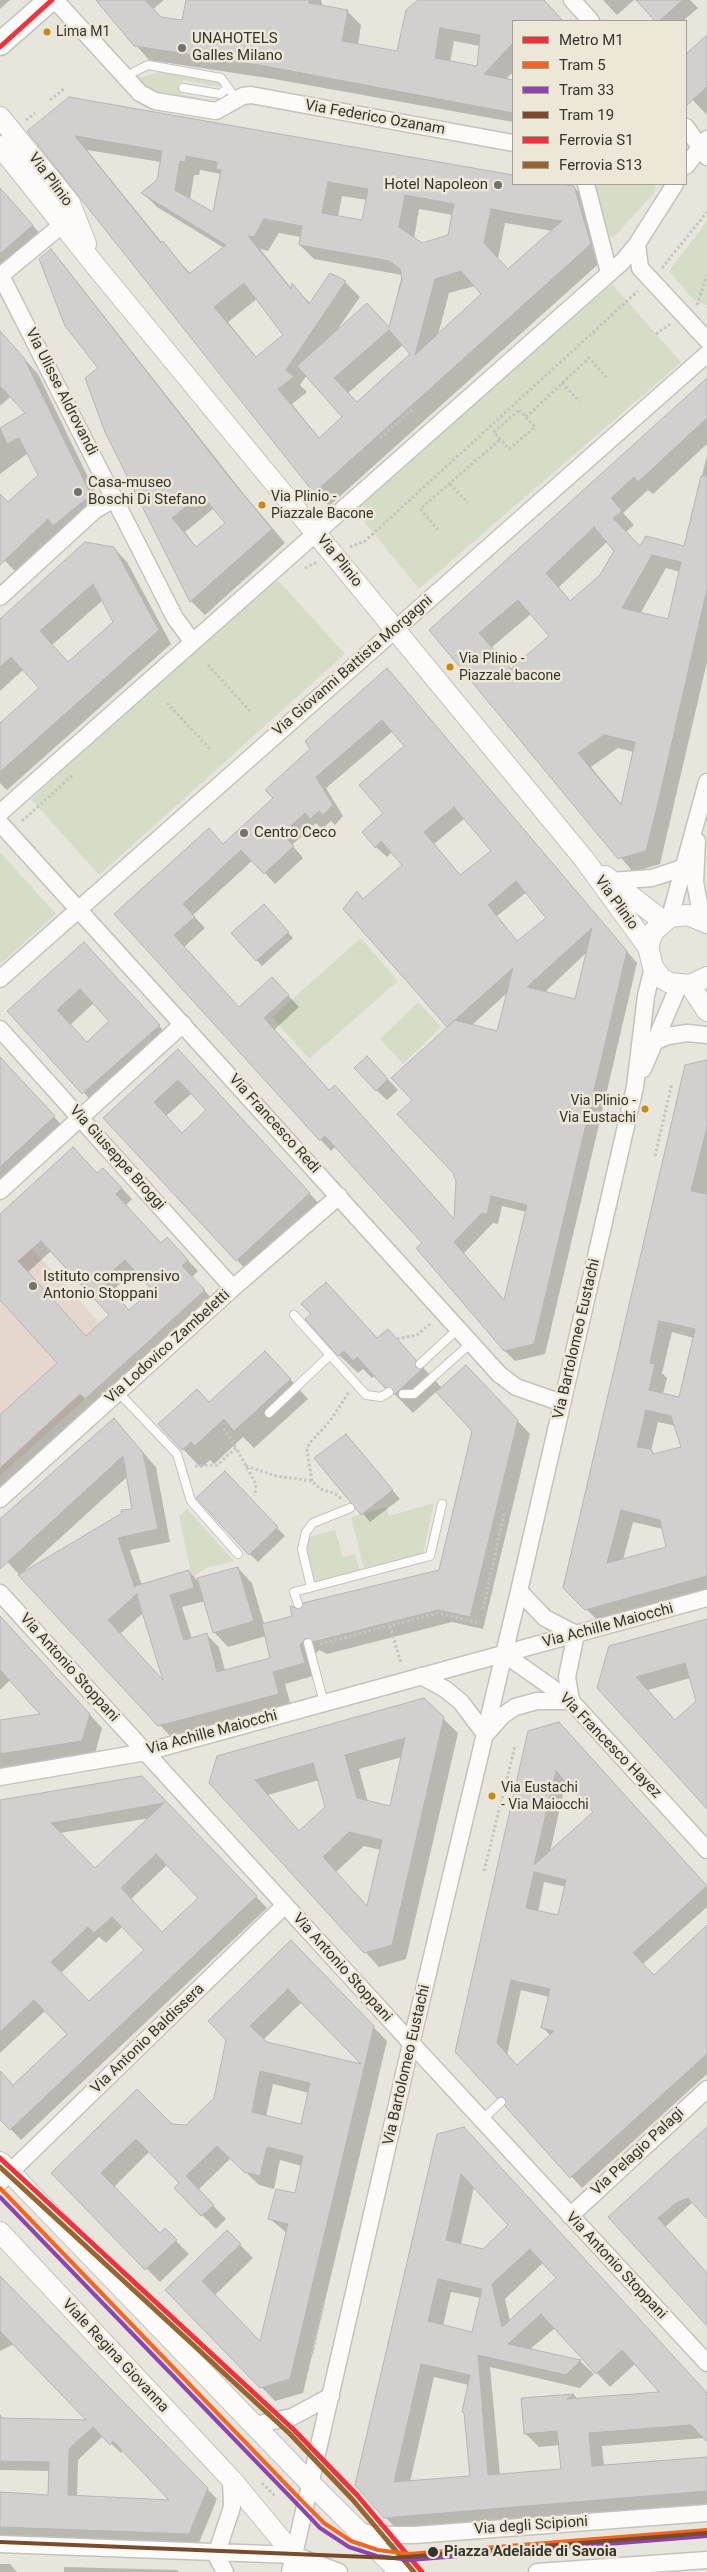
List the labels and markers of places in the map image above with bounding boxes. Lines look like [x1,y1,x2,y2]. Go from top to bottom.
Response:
place label: Lima M1 [56,24,110,40]
marker: Lima M1 [42,27,52,37]
place label: UNAHOTELS Galles Milano [192,30,282,65]
marker: UNAHOTELS Galles Milano [176,42,188,54]
place label: Hotel Napoleon [384,176,488,194]
marker: Hotel Napoleon [492,179,504,191]
place label: Casa-museo Boschi Di Stefano [88,474,206,509]
marker: Casa-museo Boschi Di Stefano [72,486,84,498]
place label: Via Plinio - Piazzale Bacone [271,489,373,522]
marker: Via Plinio - Piazzale Bacone [257,500,267,510]
place label: Via Plinio - Piazzale bacone [459,651,561,684]
marker: Via Plinio - Piazzale bacone [445,662,455,672]
place label: Centro Ceco [254,824,336,842]
marker: Centro Ceco [238,827,250,839]
place label: Via Plinio - Via Eustachi [559,1093,636,1126]
marker: Via Plinio - Via Eustachi [640,1104,650,1114]
place label: Istituto comprensivo Antonio Stoppani [43,1268,180,1303]
marker: Istituto comprensivo Antonio Stoppani [27,1280,39,1292]
place label: Via Eustachi - Via Maiocchi [501,1780,589,1812]
marker: Via Eustachi - Via Maiocchi [487,1791,497,1801]
place label: Piazza Adelaide di Savoia [444,2543,617,2561]
marker: Piazza Adelaide di Savoia [426,2545,440,2559]

